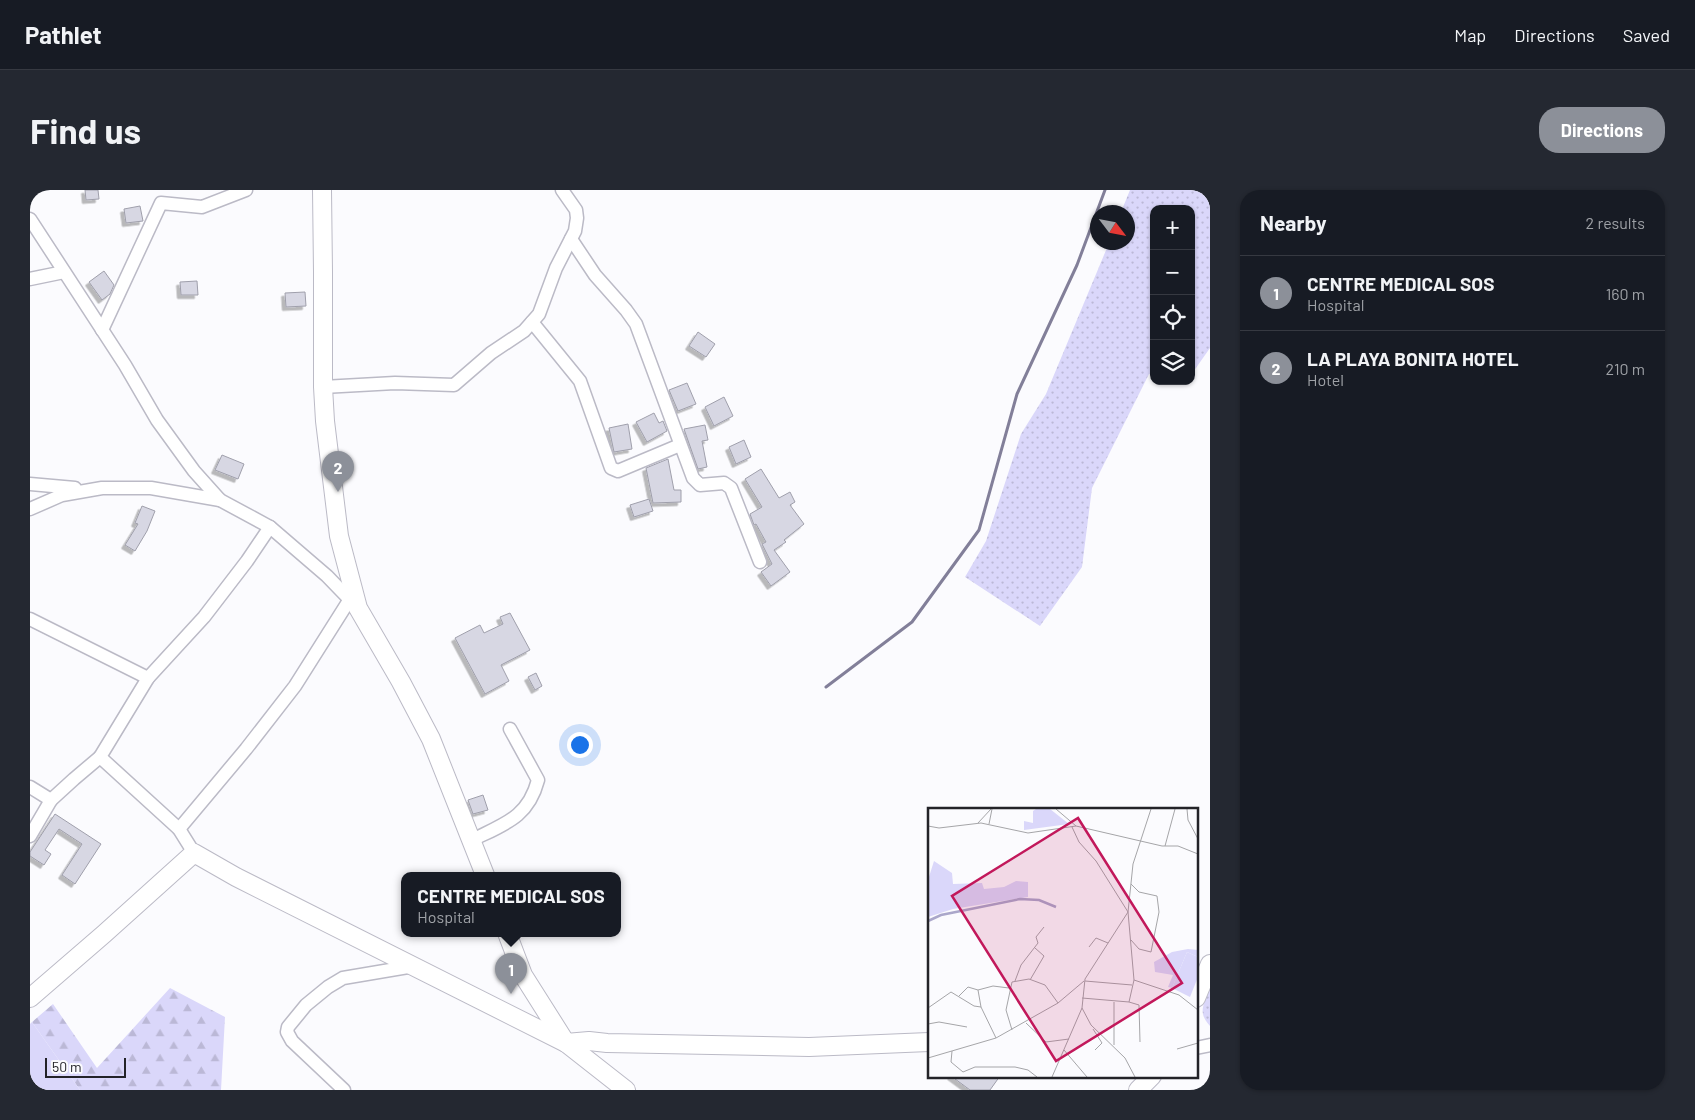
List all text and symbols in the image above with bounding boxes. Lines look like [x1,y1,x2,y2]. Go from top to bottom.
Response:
text: Pathlet [25,20,102,49]
text: Map [1454,24,1486,46]
text: Directions [1514,24,1595,46]
text: Saved [1623,24,1670,46]
button: Directions [1539,107,1665,153]
text: Find us [30,109,141,151]
north arrow [1090,205,1135,250]
map controls [1150,205,1195,385]
button: + [1150,205,1195,250]
text: Nearby [1260,210,1326,235]
text: 2 results [1586,213,1645,232]
button: − [1150,250,1195,295]
text: CENTRE MEDICAL SOS [1307,272,1494,295]
text: 1 [1273,284,1279,303]
text: 160 m [1606,284,1645,303]
button: locate [1150,295,1195,340]
text: Hospital [1307,295,1364,314]
button: layers [1150,340,1195,385]
text: LA PLAYA BONITA HOTEL [1307,347,1519,370]
text: 2 [1272,359,1280,378]
text: 210 m [1606,359,1645,378]
text: Hotel [1307,370,1344,389]
pin: 2 [322,451,354,492]
your location [567,732,593,758]
inset map [928,808,1198,1078]
popup [401,872,621,937]
text: CENTRE MEDICAL SOS [417,884,605,907]
text: Hospital [417,907,475,926]
pin: 1 [495,953,527,994]
scale bar [45,1055,126,1078]
text: 50 m [52,1058,81,1075]

